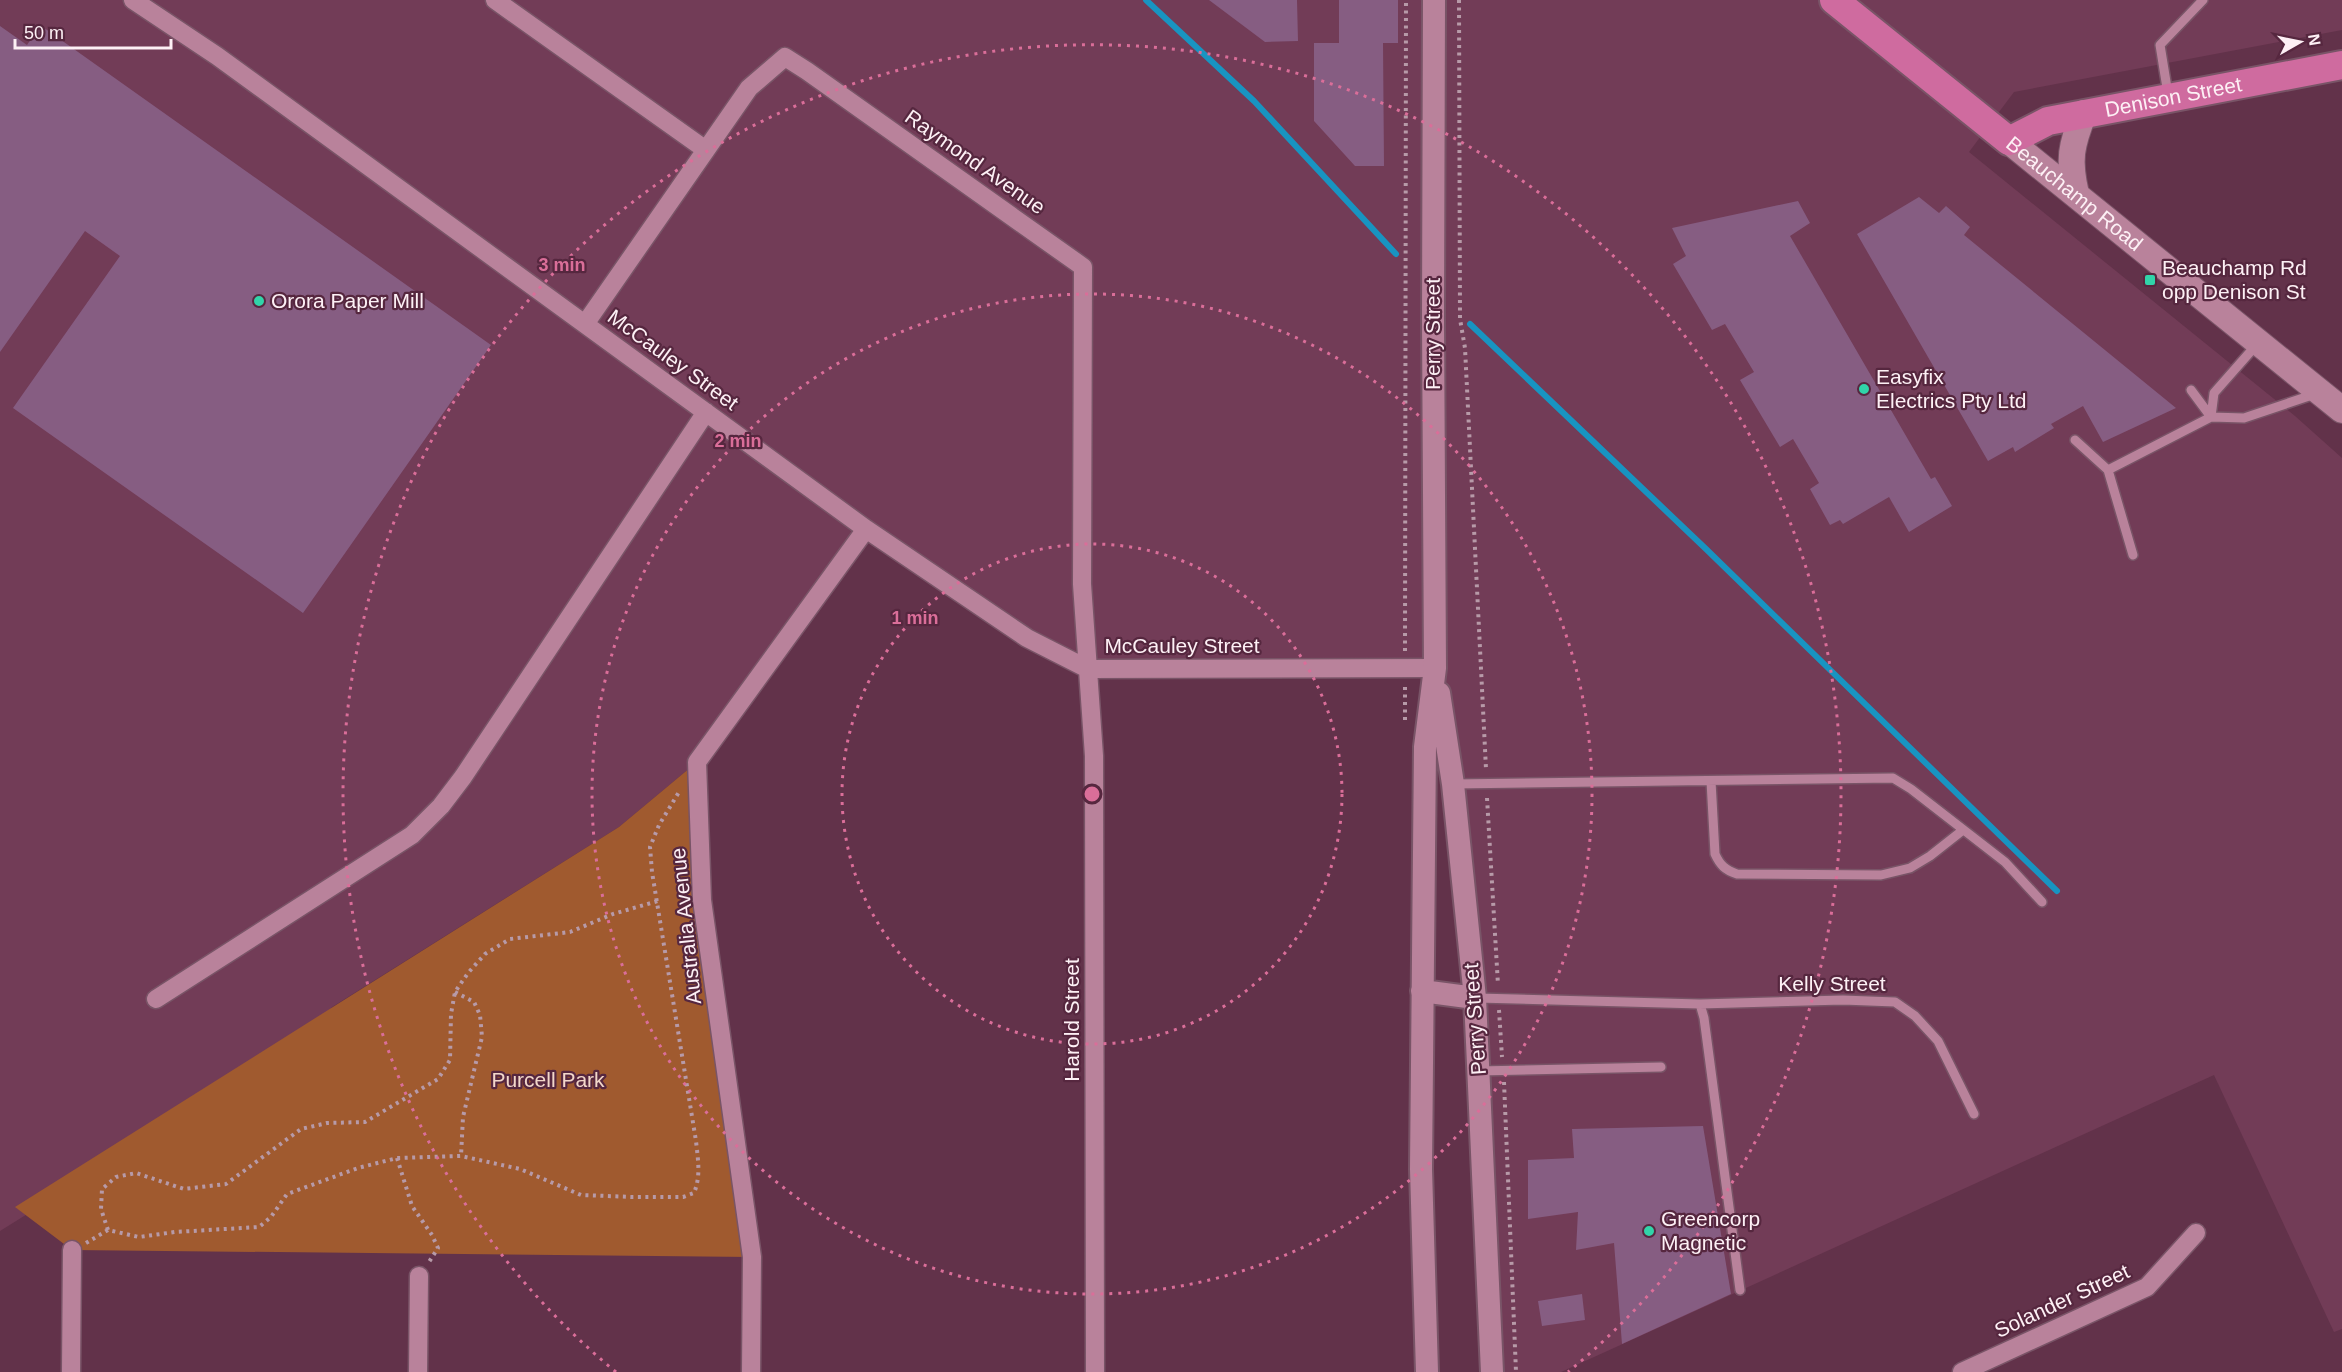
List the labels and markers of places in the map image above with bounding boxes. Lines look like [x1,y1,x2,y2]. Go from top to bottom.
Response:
place label: Beauchamp Rd opp Denison St [2162,256,2307,303]
marker: Beauchamp Rd opp Denison St [2143,273,2157,287]
place label: Orora Paper Mill [271,289,424,312]
marker: Orora Paper Mill [252,294,266,308]
place label: Easyfix Electrics Pty Ltd [1876,365,2027,412]
marker: Easyfix Electrics Pty Ltd [1857,382,1871,396]
centre of rings [1082,784,1102,804]
place label: Greencorp Magnetic [1661,1207,1760,1254]
marker: Greencorp Magnetic [1642,1224,1656,1238]

